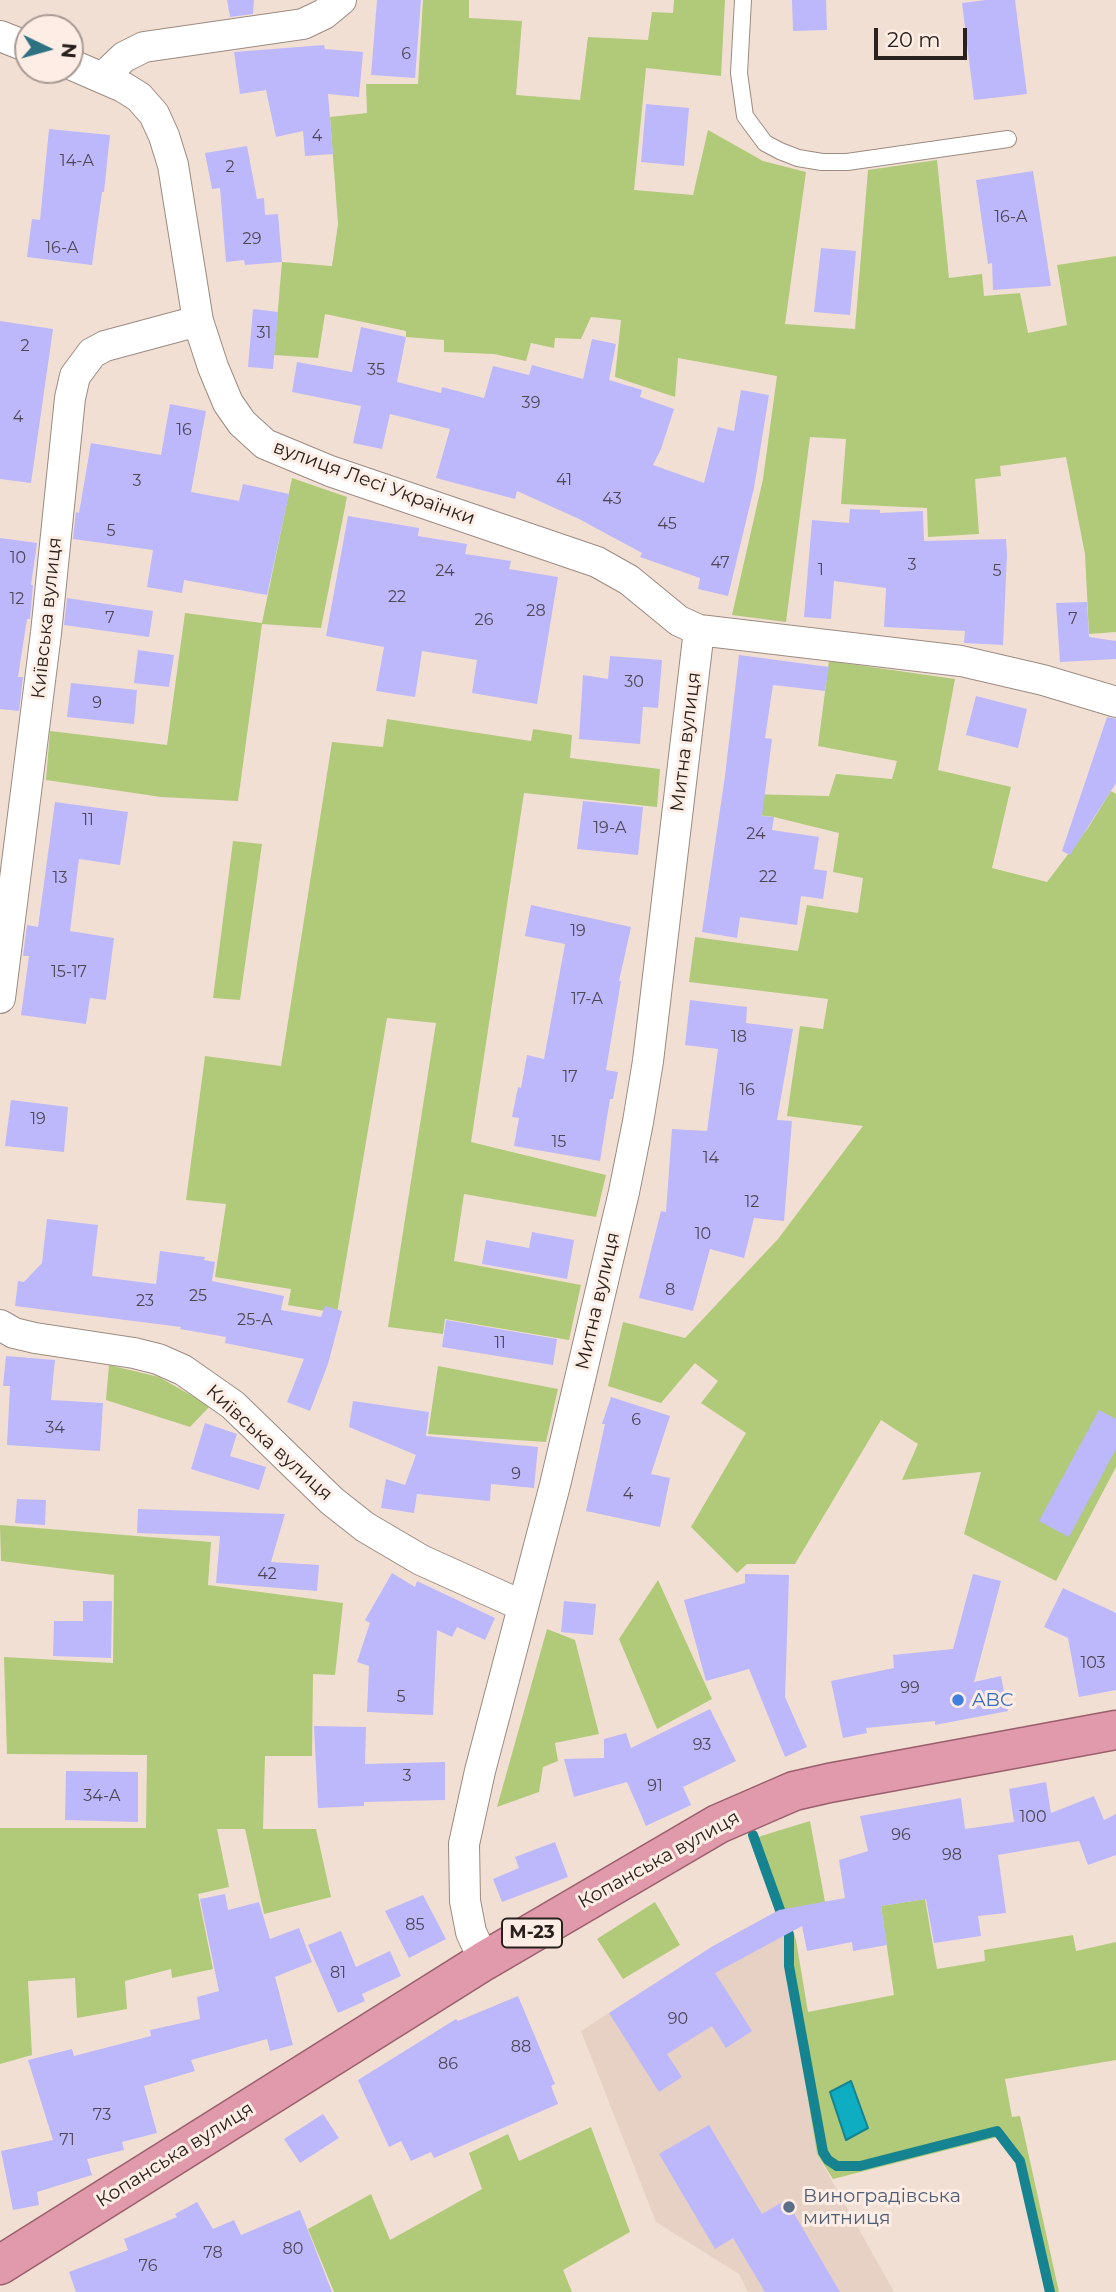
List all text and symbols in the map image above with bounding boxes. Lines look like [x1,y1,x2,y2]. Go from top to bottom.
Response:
north arrow [14,14,84,84]
scale bar [878,14,971,58]
text: 20 m [887,27,941,52]
text: N [56,42,81,59]
house number: 6 [401,44,411,64]
house number: 4 [312,126,322,146]
house number: 14-А [60,151,94,171]
house number: 2 [225,157,235,177]
house number: 16-А [994,207,1028,227]
house number: 29 [243,229,261,249]
house number: 16-А [45,238,79,258]
house number: 31 [257,323,271,343]
house number: 2 [20,336,30,356]
house number: 35 [367,360,385,380]
house number: 39 [522,393,540,413]
house number: 4 [13,407,23,427]
house number: 16 [176,420,192,440]
street label: вулиця Лесі Українки [270,436,478,530]
house number: 41 [556,470,572,490]
house number: 3 [132,471,142,491]
house number: 43 [602,489,622,509]
house number: 45 [657,514,677,534]
house number: 5 [106,521,116,541]
street label: Київська вулиця [27,536,67,700]
house number: 10 [10,548,26,568]
house number: 47 [710,553,730,573]
house number: 3 [907,555,917,575]
house number: 1 [818,560,824,580]
house number: 24 [435,561,455,581]
house number: 5 [992,561,1002,581]
house number: 22 [388,587,406,607]
house number: 12 [10,589,24,609]
house number: 28 [526,601,546,621]
house number: 7 [105,608,115,628]
house number: 7 [1068,609,1078,629]
house number: 26 [475,610,493,630]
street label: Митна вулиця [666,671,706,813]
house number: 30 [624,672,644,692]
house number: 9 [92,693,102,713]
house number: 11 [82,810,94,830]
house number: 19-А [593,818,627,838]
house number: 24 [746,824,766,844]
house number: 22 [759,867,777,887]
house number: 13 [53,868,67,888]
house number: 19 [570,921,586,941]
house number: 15-17 [51,962,87,982]
house number: 17-А [571,989,603,1009]
house number: 18 [731,1027,747,1047]
house number: 17 [562,1067,578,1087]
house number: 16 [739,1080,755,1100]
house number: 19 [30,1109,46,1129]
house number: 15 [552,1132,566,1152]
house number: 14 [703,1148,719,1168]
house number: 12 [745,1192,759,1212]
house number: 10 [695,1224,711,1244]
street label: Митна вулиця [571,1230,625,1372]
house number: 8 [665,1280,675,1300]
house number: 25 [189,1286,207,1306]
house number: 23 [136,1291,154,1311]
house number: 25-А [237,1310,273,1330]
house number: 11 [494,1333,506,1353]
street label: Київська вулиця [201,1380,337,1506]
house number: 6 [631,1410,641,1430]
house number: 34 [45,1418,65,1438]
house number: 9 [511,1464,521,1484]
house number: 4 [623,1484,633,1504]
house number: 42 [257,1564,277,1584]
house number: 103 [1080,1653,1106,1673]
house number: 99 [900,1678,920,1698]
house number: 5 [396,1687,406,1707]
place label: ABC [972,1689,1013,1711]
marker: ABC [950,1692,966,1708]
house number: 93 [693,1735,711,1755]
house number: 3 [402,1766,412,1786]
house number: 91 [647,1776,663,1796]
house number: 34-А [83,1786,121,1806]
street label: Копанська вулиця [574,1806,744,1914]
house number: 100 [1020,1807,1046,1827]
house number: 96 [891,1825,911,1845]
house number: 98 [942,1845,962,1865]
house number: 85 [405,1915,425,1935]
road number: М-23 [502,1919,562,1948]
house number: 81 [330,1963,346,1983]
house number: 90 [668,2009,688,2029]
house number: 88 [511,2037,531,2057]
house number: 86 [438,2054,458,2074]
street label: Копанська вулиця [92,2097,258,2213]
house number: 73 [93,2105,111,2125]
house number: 71 [59,2130,75,2150]
place label: Виноградівська митниця [803,2185,961,2229]
marker: Виноградівська митниця [781,2199,797,2215]
house number: 80 [283,2239,303,2259]
house number: 78 [203,2243,223,2263]
house number: 76 [139,2256,157,2276]

